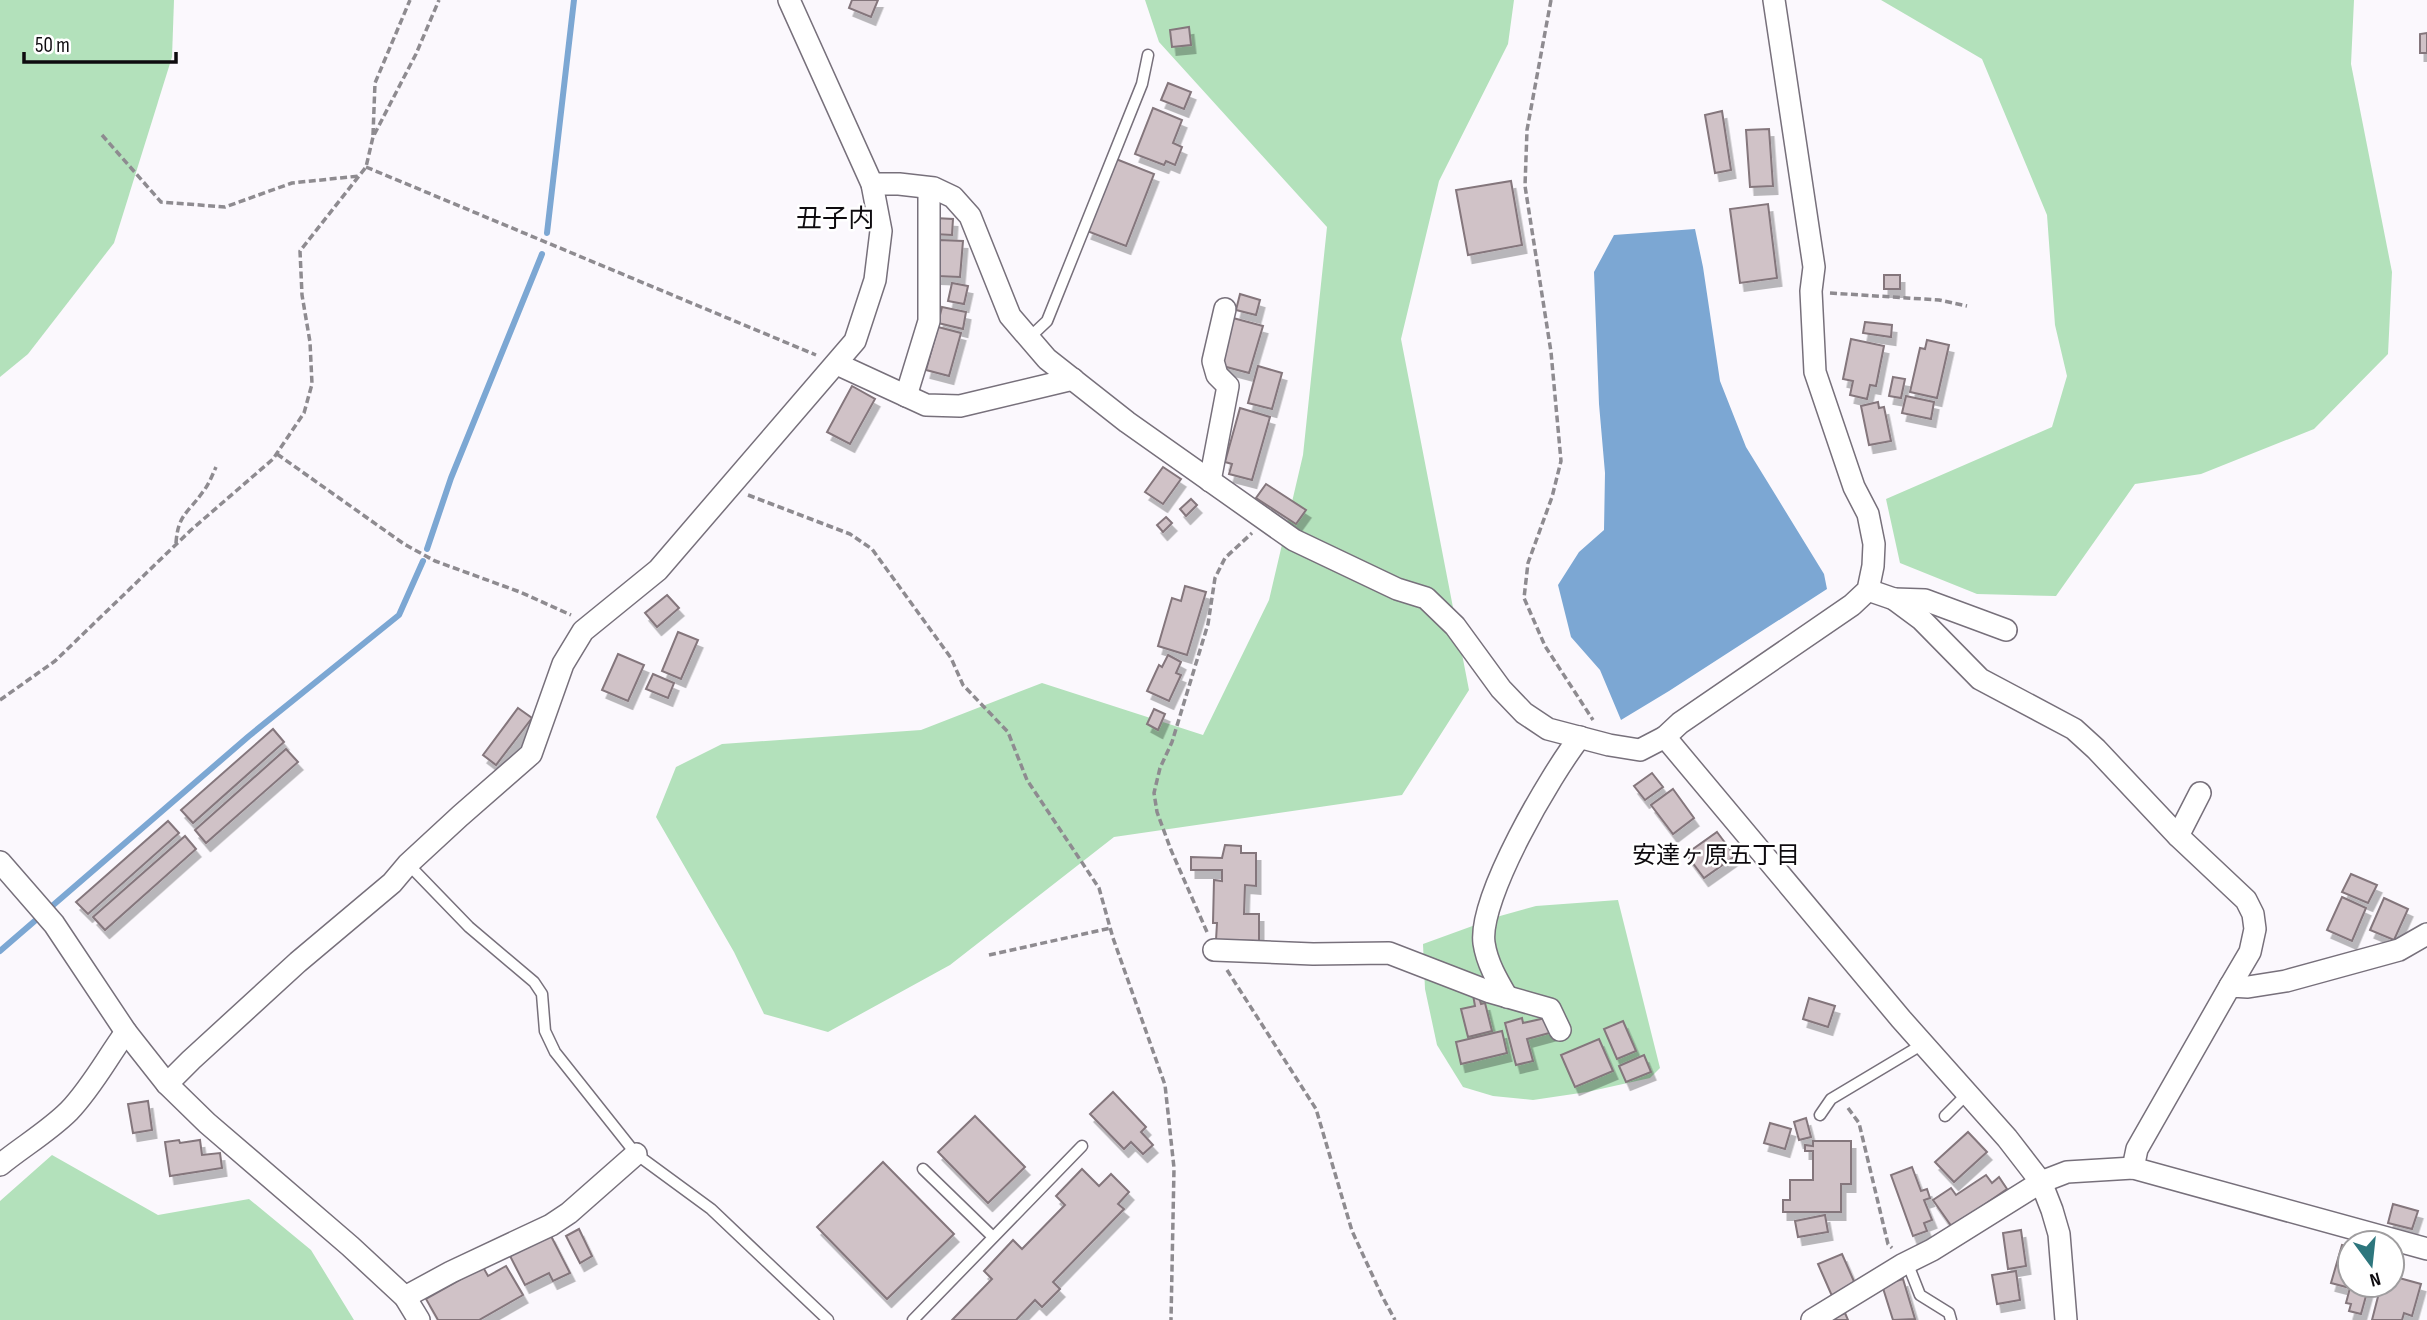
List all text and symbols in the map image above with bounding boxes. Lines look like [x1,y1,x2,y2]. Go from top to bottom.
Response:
scale bar [24,21,177,65]
text: 50 m [35,33,70,58]
district label: 丑子内 [796,204,874,235]
district label: 安達ヶ原五丁目 [1632,841,1800,870]
north arrow [2336,1229,2406,1299]
text: N [2367,1267,2383,1291]

